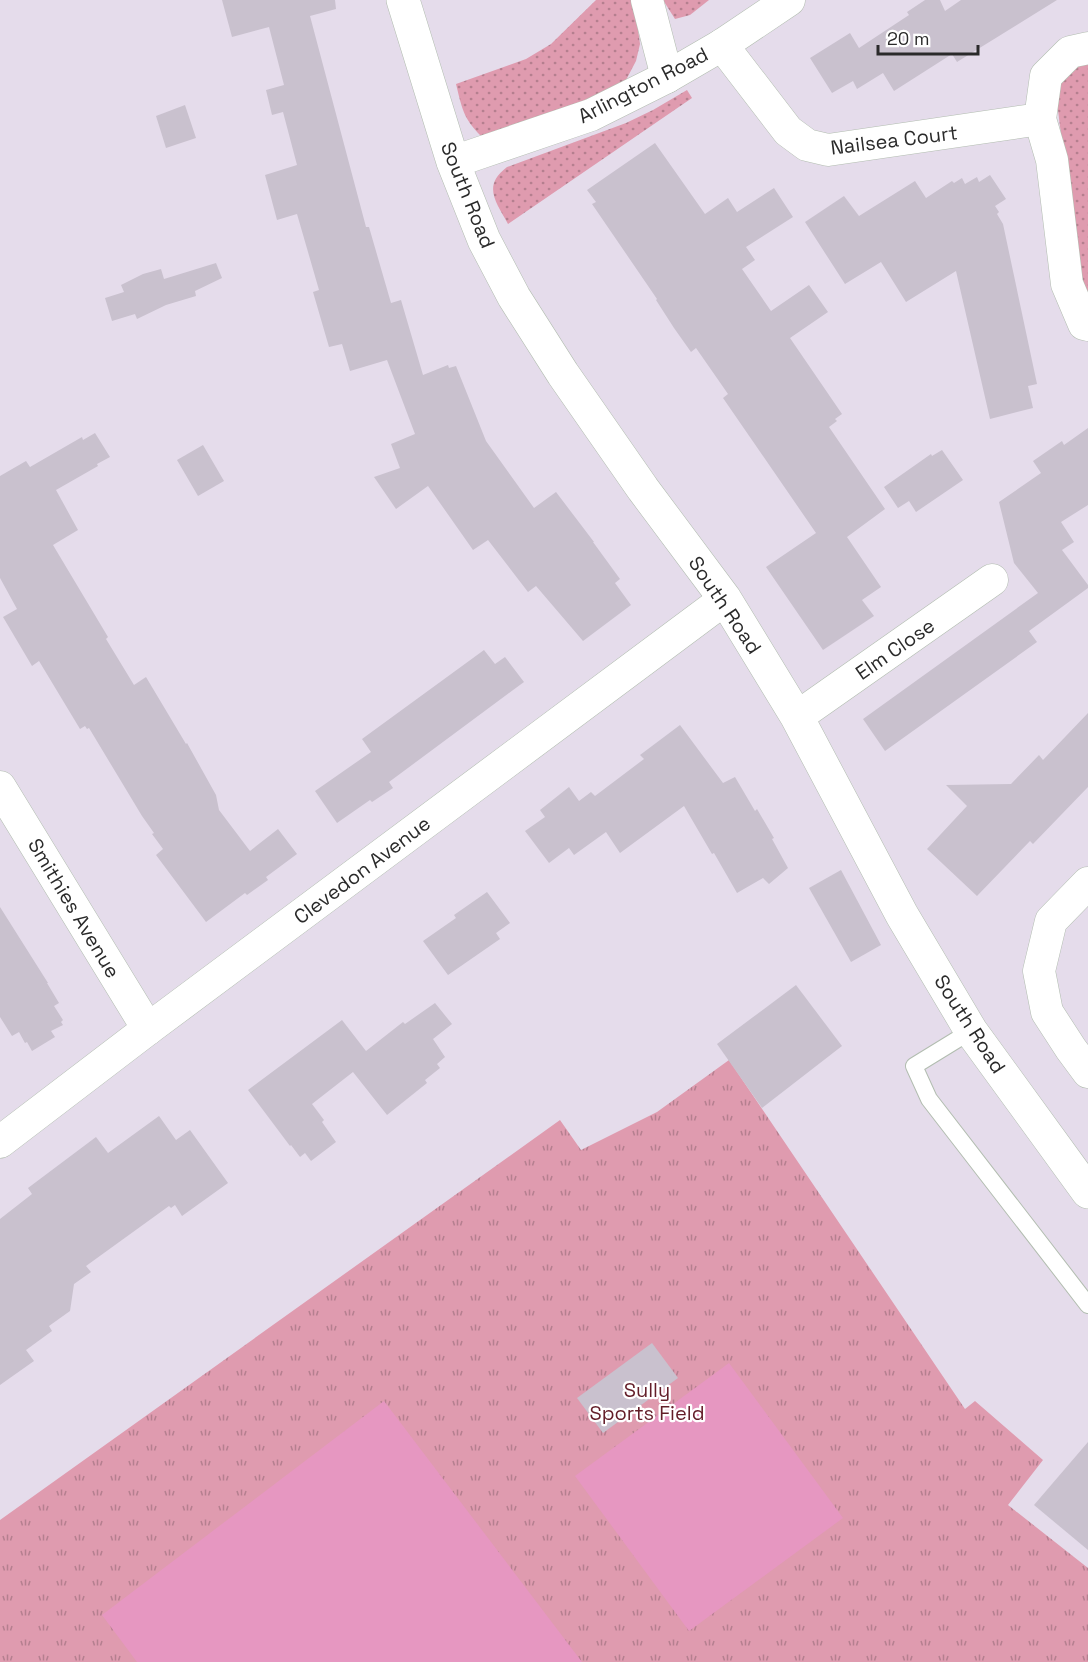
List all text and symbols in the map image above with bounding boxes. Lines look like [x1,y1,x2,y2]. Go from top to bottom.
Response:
scale bar [878,18,978,56]
text: 20 m [887,27,930,50]
street label: Arlington Road [574,41,712,129]
street label: Nailsea Court [829,119,959,161]
street label: South Road [435,138,501,252]
street label: South Road [683,551,767,659]
street label: Elm Close [850,612,940,686]
street label: Clevedon Avenue [289,810,435,930]
street label: Smithies Avenue [22,833,126,983]
street label: South Road [928,970,1012,1078]
park label: Sully Sports Field [589,1377,705,1426]

